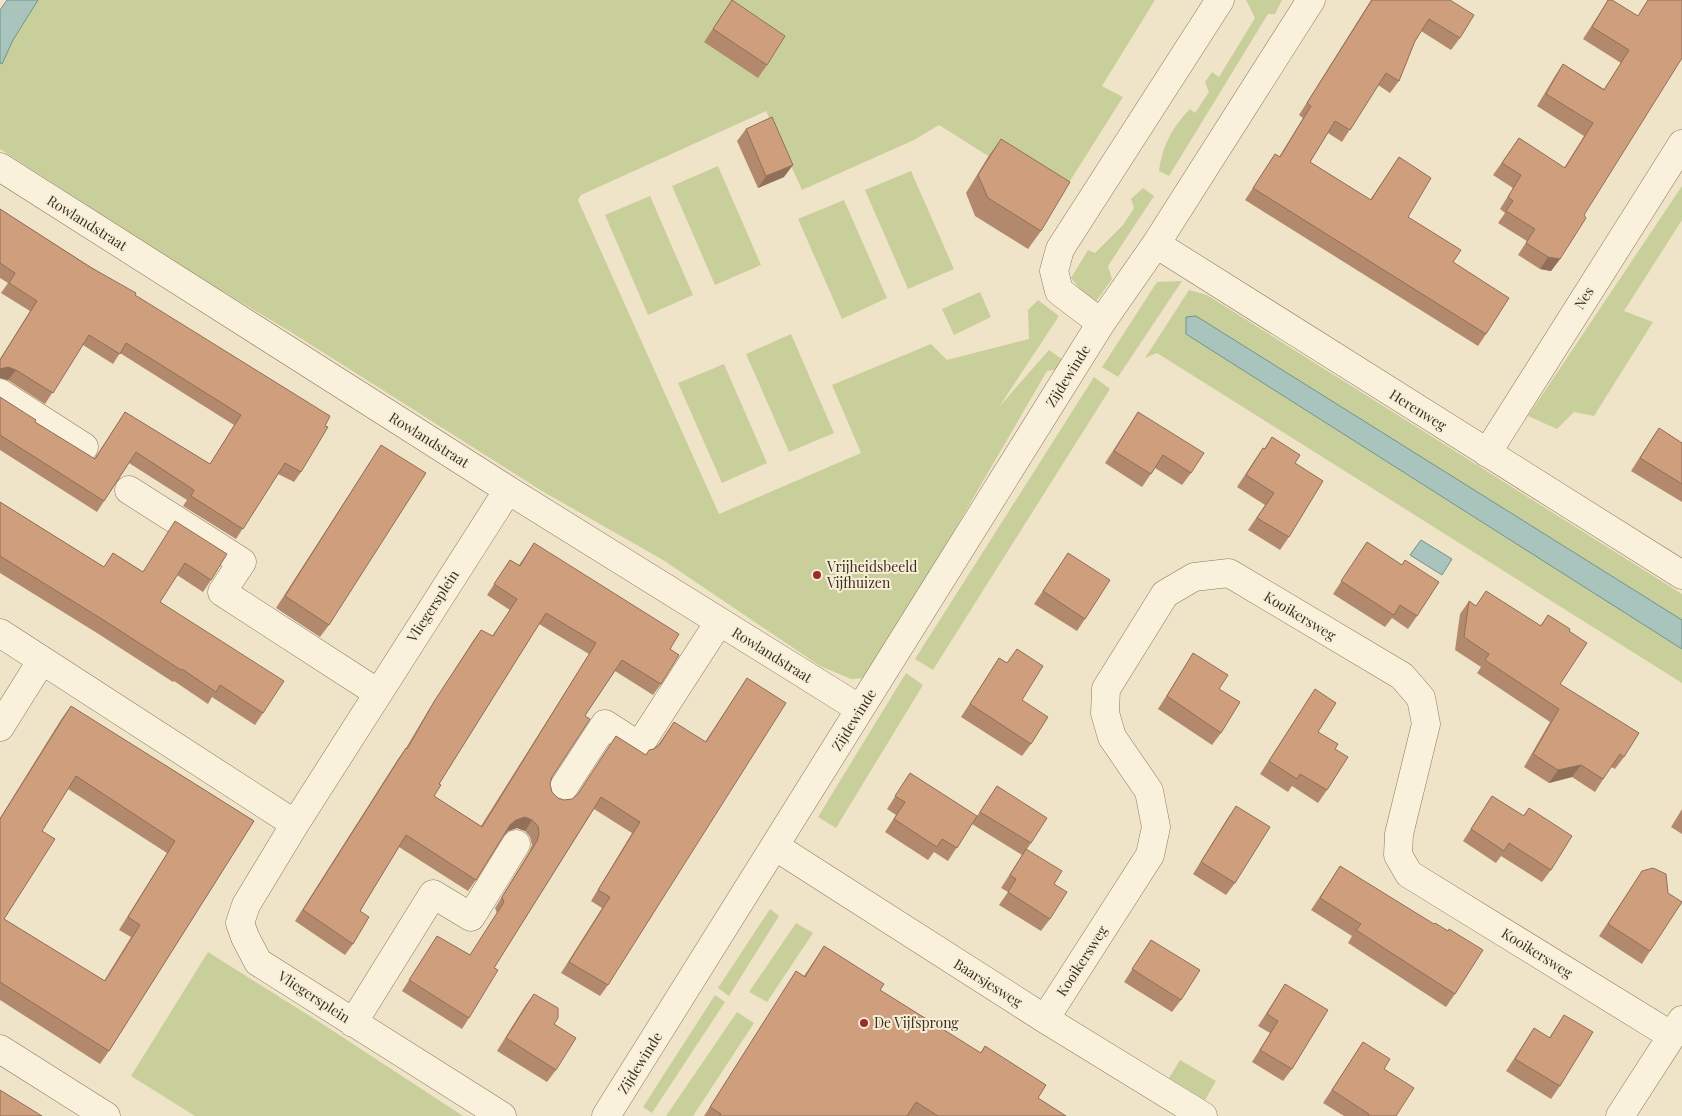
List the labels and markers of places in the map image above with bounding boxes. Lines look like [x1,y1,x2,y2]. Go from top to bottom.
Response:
place label: Vrijheidsbeeld Vijfhuizen [826,557,917,592]
marker: Vrijheidsbeeld Vijfhuizen [811,569,823,581]
place label: De Vijfsprong [874,1013,959,1032]
marker: De Vijfsprong [858,1017,870,1029]

